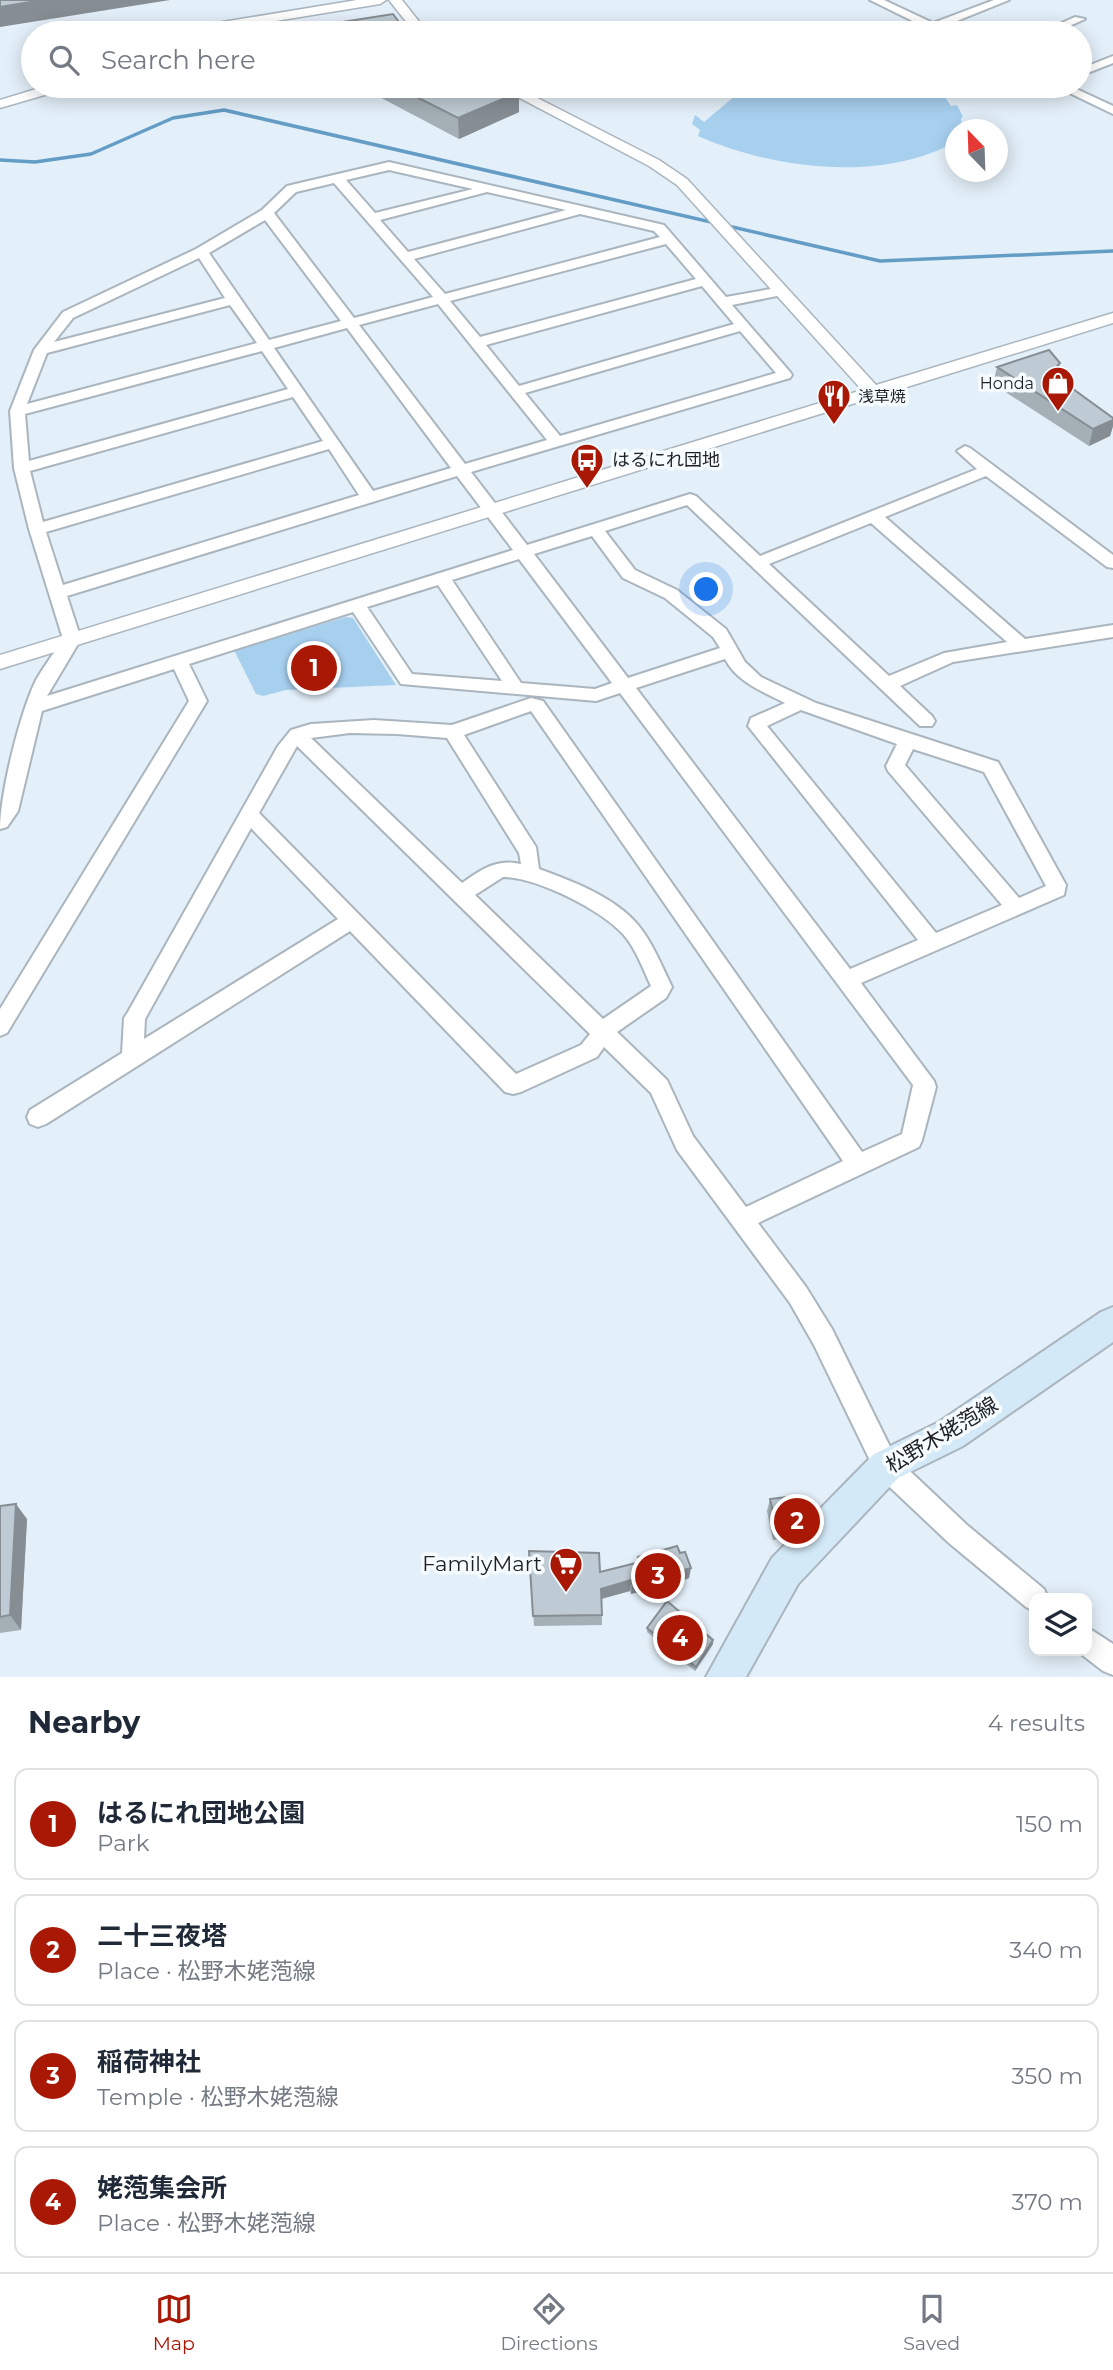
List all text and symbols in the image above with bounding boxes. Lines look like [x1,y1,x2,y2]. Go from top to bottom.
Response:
search box [21,21,1092,98]
icon: search [45,41,83,79]
text: Search here [101,44,256,76]
north arrow [945,119,1008,182]
shop icon: Honda [1039,364,1077,413]
place label: Honda [980,374,1034,393]
restaurant icon: 浅草焼 [815,377,853,426]
place label: 浅草焼 [858,387,906,406]
bus stop icon: はるにれ団地 [568,441,606,490]
place label: はるにれ団地 [612,449,720,471]
your location [689,572,723,606]
pin: 1 [291,642,337,694]
street label: 松野木姥萢線 [881,1391,1002,1478]
pin: 2 [774,1495,820,1547]
supermarket icon: FamilyMart [547,1545,585,1594]
pin: 3 [635,1550,681,1602]
place label: FamilyMart [422,1551,542,1576]
map controls [1029,1593,1092,1656]
button: layers [1029,1593,1092,1656]
pin: 4 [657,1612,703,1664]
text: Nearby [28,1704,140,1741]
text: 4 results [988,1709,1085,1737]
text: はるにれ団地公園 [97,1797,305,1829]
text: 1 [48,1810,58,1838]
text: 150 m [1016,1810,1083,1838]
text: Park [97,1829,150,1857]
text: 二十三夜塔 [97,1920,227,1952]
text: 2 [46,1936,60,1964]
text: 340 m [1009,1936,1083,1964]
text: Place · 松野木姥萢線 [97,1957,316,1985]
text: 稲荷神社 [97,2046,201,2078]
text: 3 [46,2062,60,2090]
text: 350 m [1012,2062,1083,2090]
text: Temple · 松野木姥萢線 [97,2083,339,2111]
text: 姥萢集会所 [97,2172,227,2204]
text: 4 [45,2188,61,2216]
text: 370 m [1012,2188,1083,2216]
text: Place · 松野木姥萢線 [97,2209,316,2237]
tab: Map [153,2290,195,2355]
tab: Directions [500,2290,598,2355]
tab: Saved [903,2290,960,2355]

